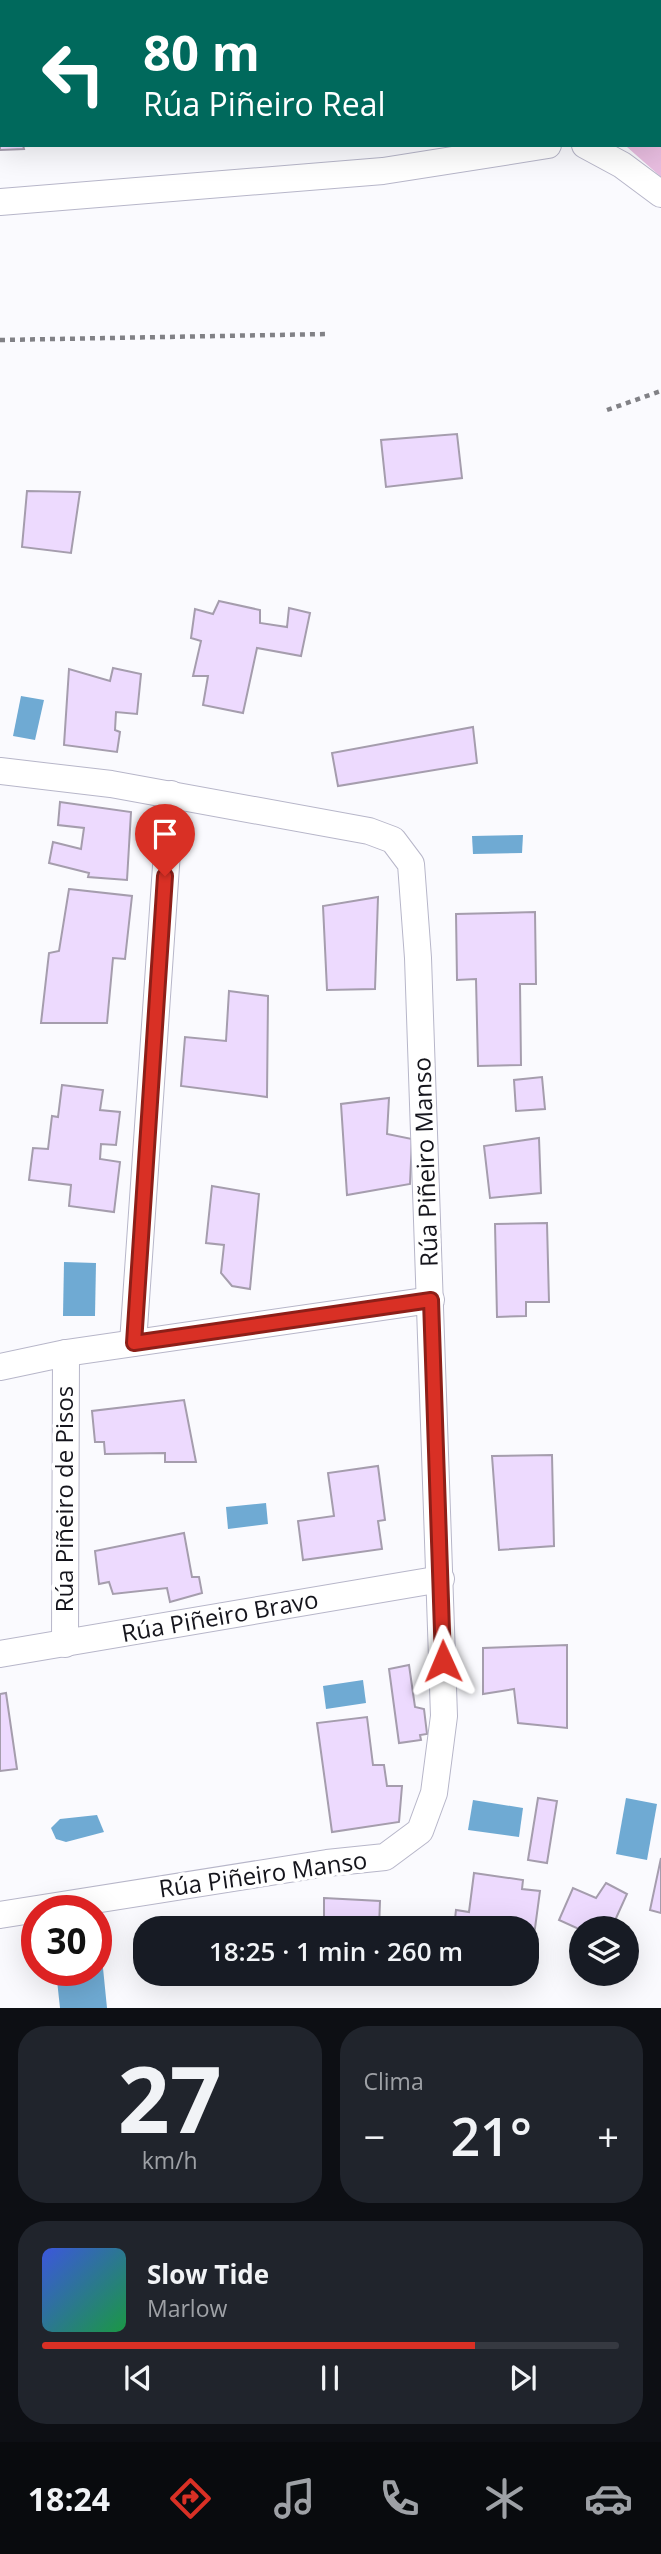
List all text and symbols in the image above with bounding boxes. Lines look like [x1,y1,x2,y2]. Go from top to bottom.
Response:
text: 80 m [143,19,260,85]
icon: left [28,28,119,119]
text: Rúa Piñeiro Real [143,82,386,125]
pin [135,804,195,876]
icon: arrive [146,815,184,853]
street label: Rúa Piñeiro Manso [404,1057,445,1267]
street label: Rúa Piñeiro de Pisos [47,1386,80,1612]
street label: Rúa Piñeiro Bravo [119,1582,321,1649]
position arrow [406,1624,480,1698]
street label: Rúa Piñeiro Manso [157,1843,369,1904]
speed limit sign: 30 [21,1895,112,1986]
map controls [569,1916,639,1986]
button: layers [569,1916,639,1986]
text: 18:25 · 1 min · 260 m [209,1933,463,1969]
text: 27 [118,2036,222,2160]
text: Clima [364,2065,424,2097]
text: 21° [450,2100,532,2171]
text: − [364,2110,385,2162]
text: + [597,2110,619,2162]
text: km/h [142,2144,198,2176]
text: Slow Tide [147,2256,269,2292]
text: Marlow [147,2292,227,2324]
icon: previous [119,2359,157,2397]
icon: pause [311,2359,349,2397]
icon: next [504,2359,542,2397]
icon: directions [166,2474,215,2523]
icon: music [270,2474,319,2523]
icon: phone [375,2474,424,2523]
icon: climate [480,2474,529,2523]
icon: car [584,2474,633,2523]
text: 18:24 [28,2477,110,2520]

